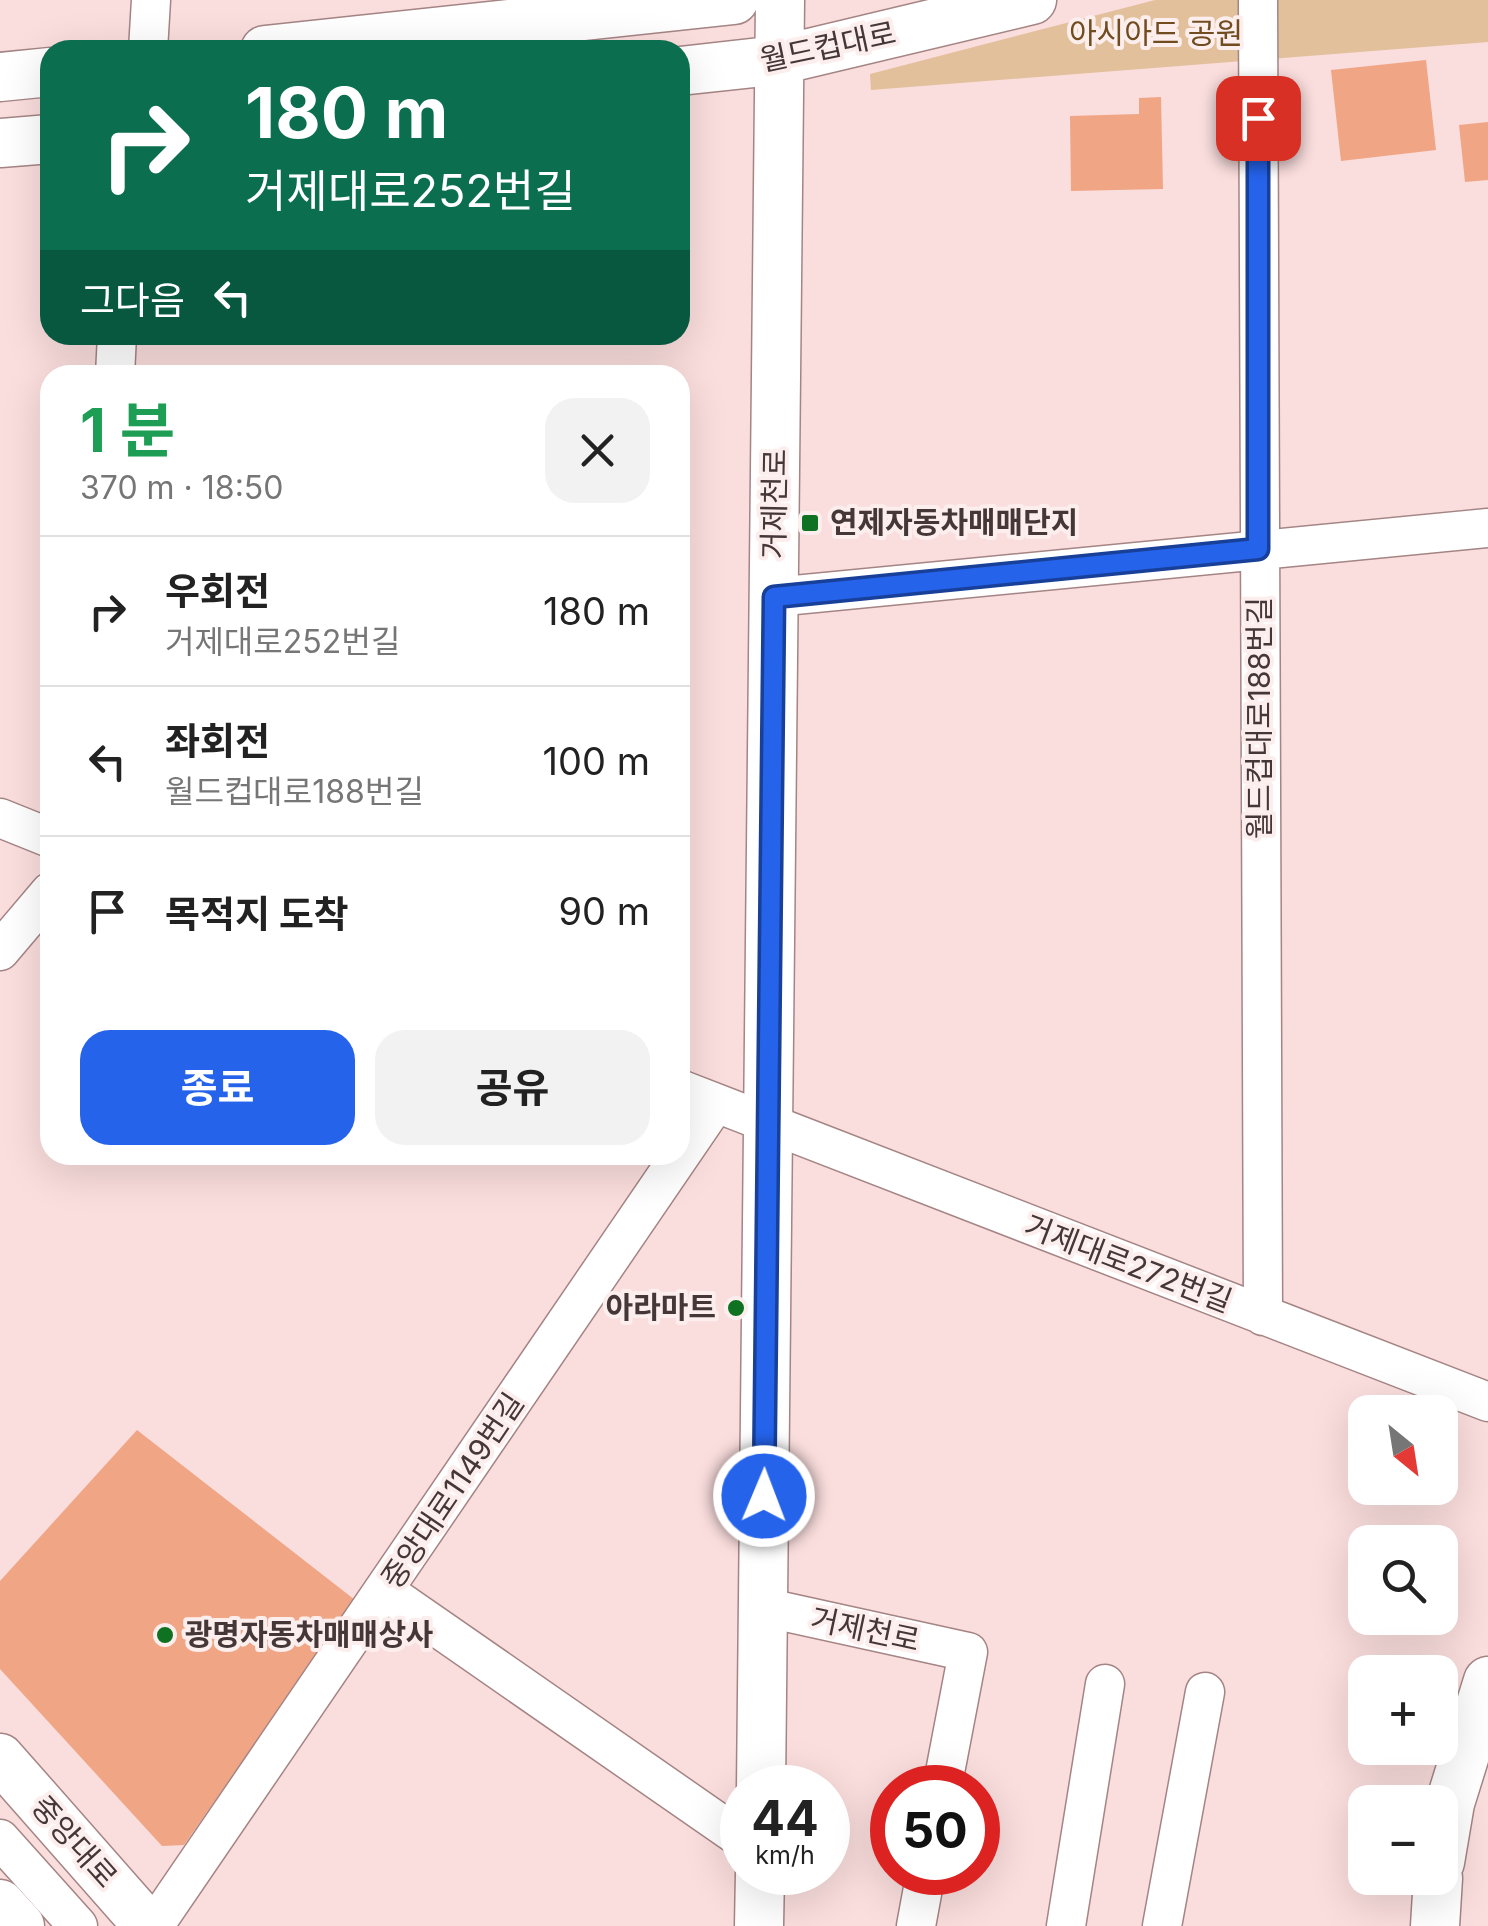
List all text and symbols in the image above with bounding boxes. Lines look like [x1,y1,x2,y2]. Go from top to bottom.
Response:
street label: 월드컵대로 [757,14,899,78]
park label: 아시아드 공원 [1069,15,1243,51]
text: 180 m [245,70,448,155]
pin [1216,76,1301,161]
icon: right [80,80,210,210]
icon: arrive [1231,91,1286,146]
text: 거제대로252번길 [245,163,576,218]
icon: left [205,270,260,325]
text: 그다음 [80,277,185,323]
text: 1 분 [80,394,175,466]
button: close [545,398,650,503]
street label: 거제천로 [755,448,793,559]
text: 370 m · 18:50 [80,468,283,507]
place label: 연제자동차매매단지 [830,504,1078,540]
marker: 연제자동차매매단지 [799,512,821,534]
text: 우회전 [165,568,270,614]
icon: right [80,584,135,639]
text: 180 m [543,588,650,634]
street label: 월드컵대로188번길 [1241,597,1277,839]
text: 거제대로252번길 [165,622,400,661]
text: 좌회전 [165,718,270,764]
icon: left [80,734,135,789]
text: 100 m [543,738,650,784]
text: 월드컵대로188번길 [165,772,424,811]
icon: arrive [80,884,135,939]
text: 90 m [558,888,650,934]
text: 목적지 도착 [165,891,349,937]
button: 종료 [80,1030,355,1145]
button: 공유 [375,1030,650,1145]
street label: 거제대로272번길 [1020,1207,1237,1319]
place label: 아라마트 [606,1289,716,1325]
marker: 아라마트 [725,1297,747,1319]
street label: 중앙대로1149번길 [374,1386,531,1595]
north arrow [1348,1395,1458,1505]
map controls [1348,1395,1458,1895]
position arrow [712,1444,816,1548]
button: search [1348,1525,1458,1635]
street label: 거제천로 [807,1600,923,1658]
place label: 광명자동차매매상사 [185,1616,433,1652]
marker: 광명자동차매매상사 [154,1624,176,1646]
button: + [1348,1655,1458,1765]
speed limit sign: 50 [870,1765,1000,1895]
button: − [1348,1785,1458,1895]
street label: 중앙대로 [24,1788,125,1894]
text: 44 [751,1788,819,1848]
text: km/h [755,1840,815,1870]

